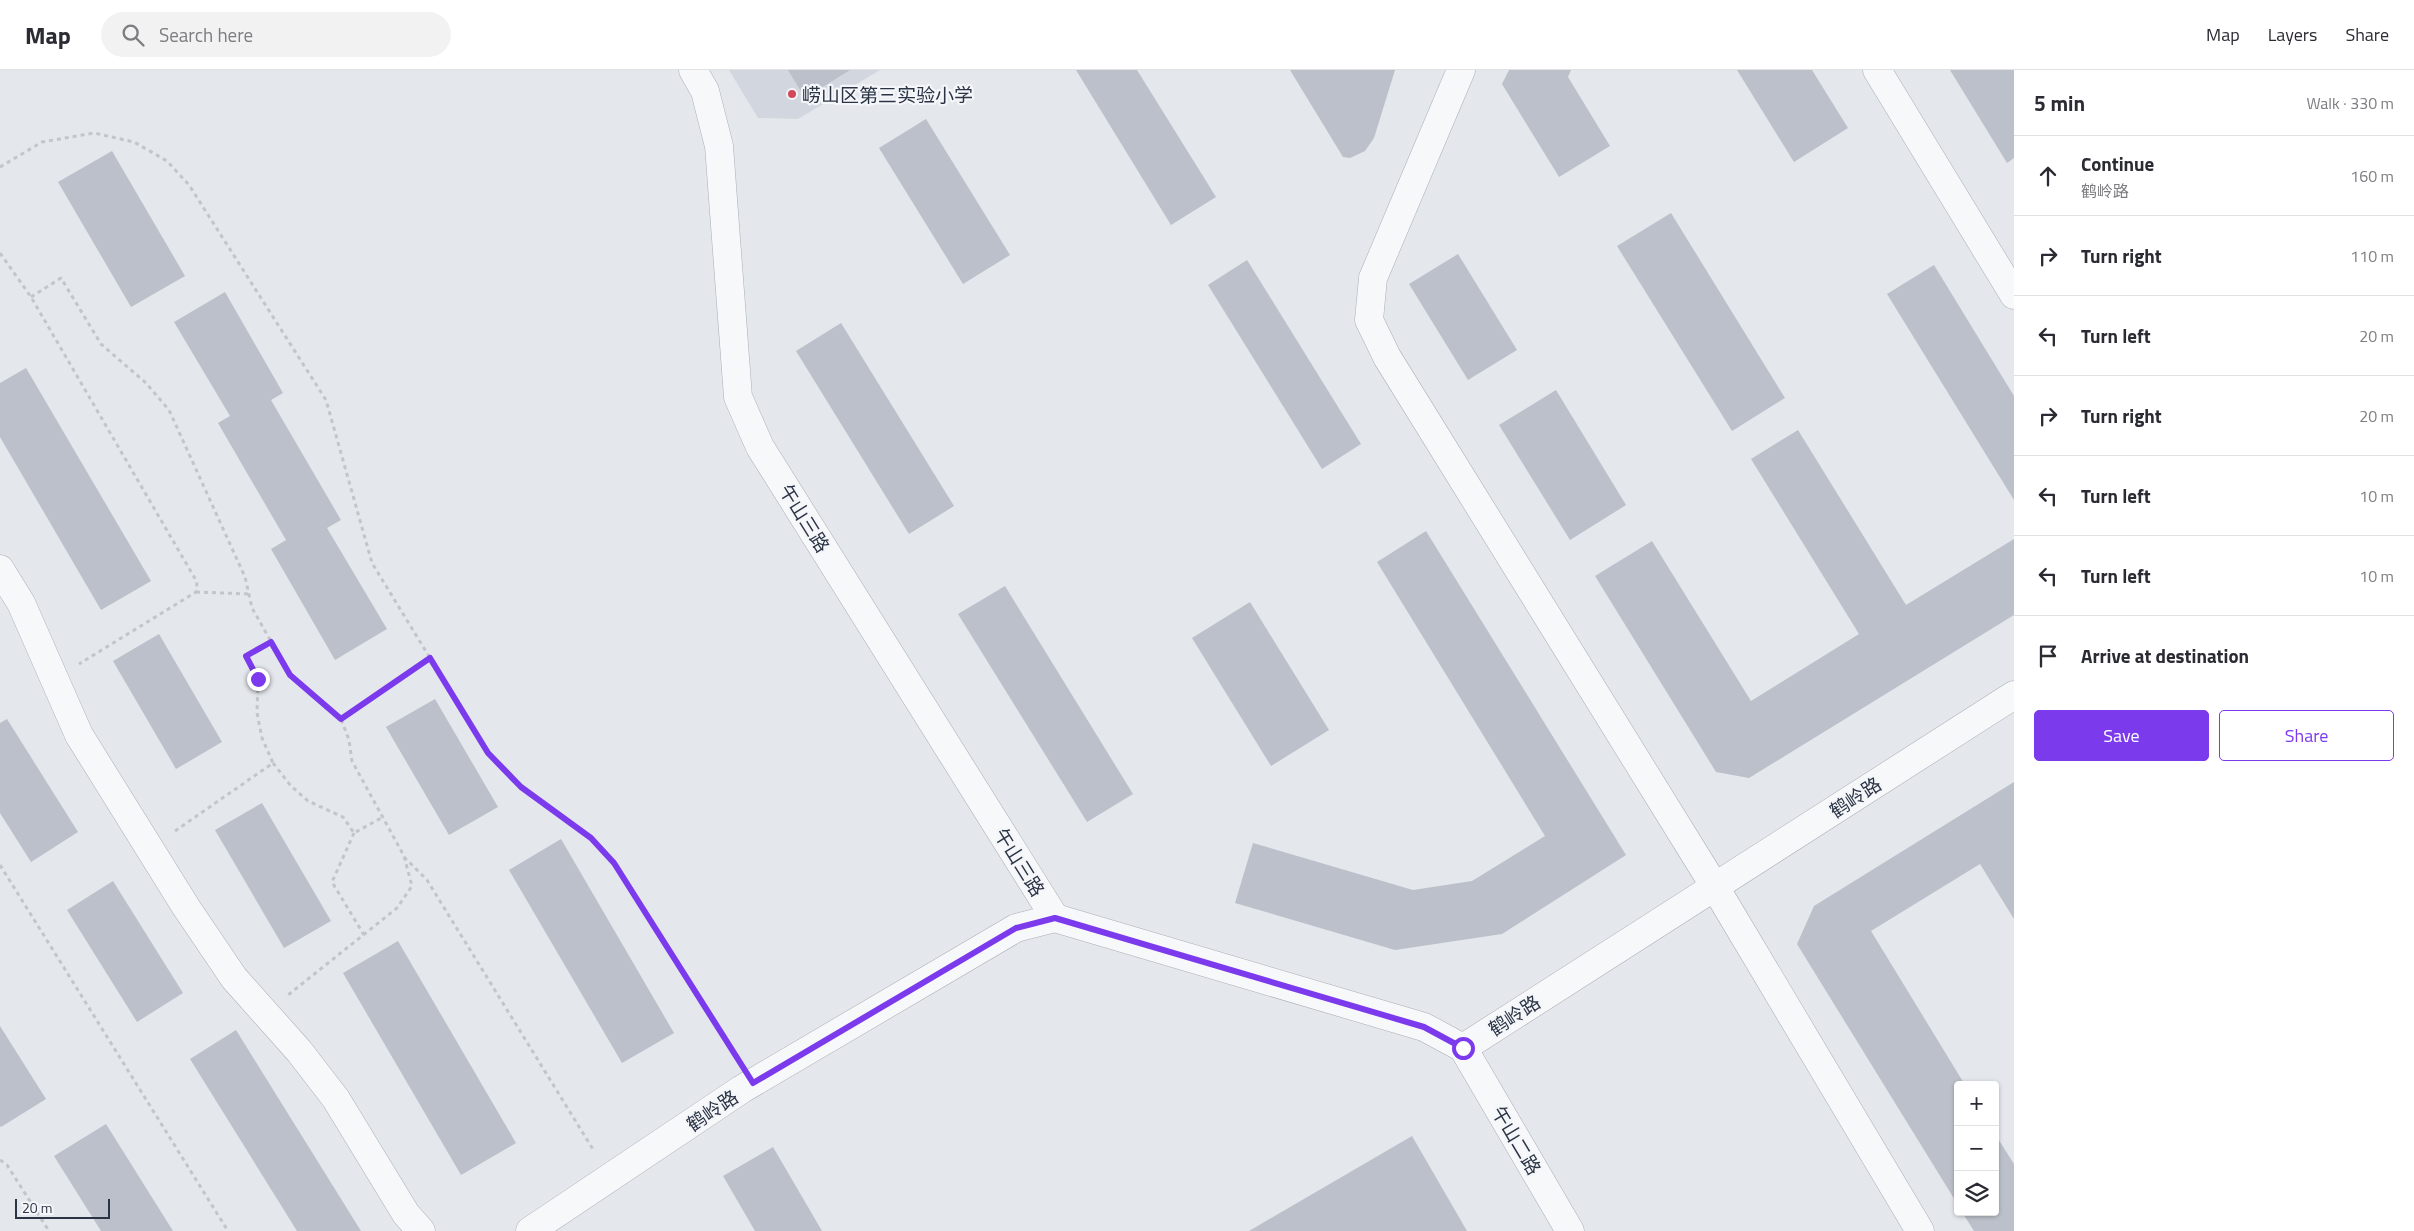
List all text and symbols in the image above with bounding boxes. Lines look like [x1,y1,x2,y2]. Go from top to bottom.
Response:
search box [101,12,451,57]
text: Map [25,17,71,53]
text: Search here [159,20,253,49]
icon: search [119,21,147,49]
text: Map [2206,21,2240,48]
text: Layers [2268,21,2317,48]
text: Share [2345,21,2389,48]
place label: 崂山区第三实验小学 [802,80,973,109]
text: 5 min [2034,87,2085,119]
marker: 崂山区第三实验小学 [786,88,798,100]
text: Walk · 330 m [2306,91,2394,115]
text: Continue [2081,149,2154,178]
icon: ahead [2034,162,2062,190]
text: 160 m [2350,164,2394,188]
text: 鹤岭路 [2081,179,2129,203]
text: Turn right [2081,241,2162,270]
icon: right [2034,242,2062,270]
text: 110 m [2350,244,2394,268]
text: Turn left [2081,321,2151,350]
icon: left [2034,322,2062,350]
text: 20 m [2359,324,2394,348]
text: Turn right [2081,401,2162,430]
icon: right [2034,402,2062,430]
text: 20 m [2359,404,2394,428]
street label: 午山三路 [773,478,837,558]
text: Turn left [2081,481,2151,510]
icon: left [2034,482,2062,510]
text: 10 m [2359,484,2394,508]
text: Turn left [2081,561,2151,590]
icon: left [2034,562,2062,590]
text: 10 m [2359,564,2394,588]
text: Arrive at destination [2081,641,2249,670]
icon: arrive [2034,642,2062,670]
route end [247,668,270,691]
button: Save [2034,710,2209,761]
button: Share [2219,710,2394,761]
street label: 鹤岭路 [1823,769,1887,825]
street label: 午山三路 [988,822,1052,902]
street label: 鹤岭路 [1482,987,1546,1043]
route start [1452,1037,1475,1060]
map controls [1954,1081,1999,1216]
button: + [1954,1081,1999,1126]
street label: 鹤岭路 [680,1082,744,1138]
street label: 午山二路 [1485,1100,1549,1180]
button: − [1954,1126,1999,1171]
button: layers [1954,1171,1999,1216]
scale bar [15,1196,110,1219]
text: 20 m [22,1197,52,1218]

